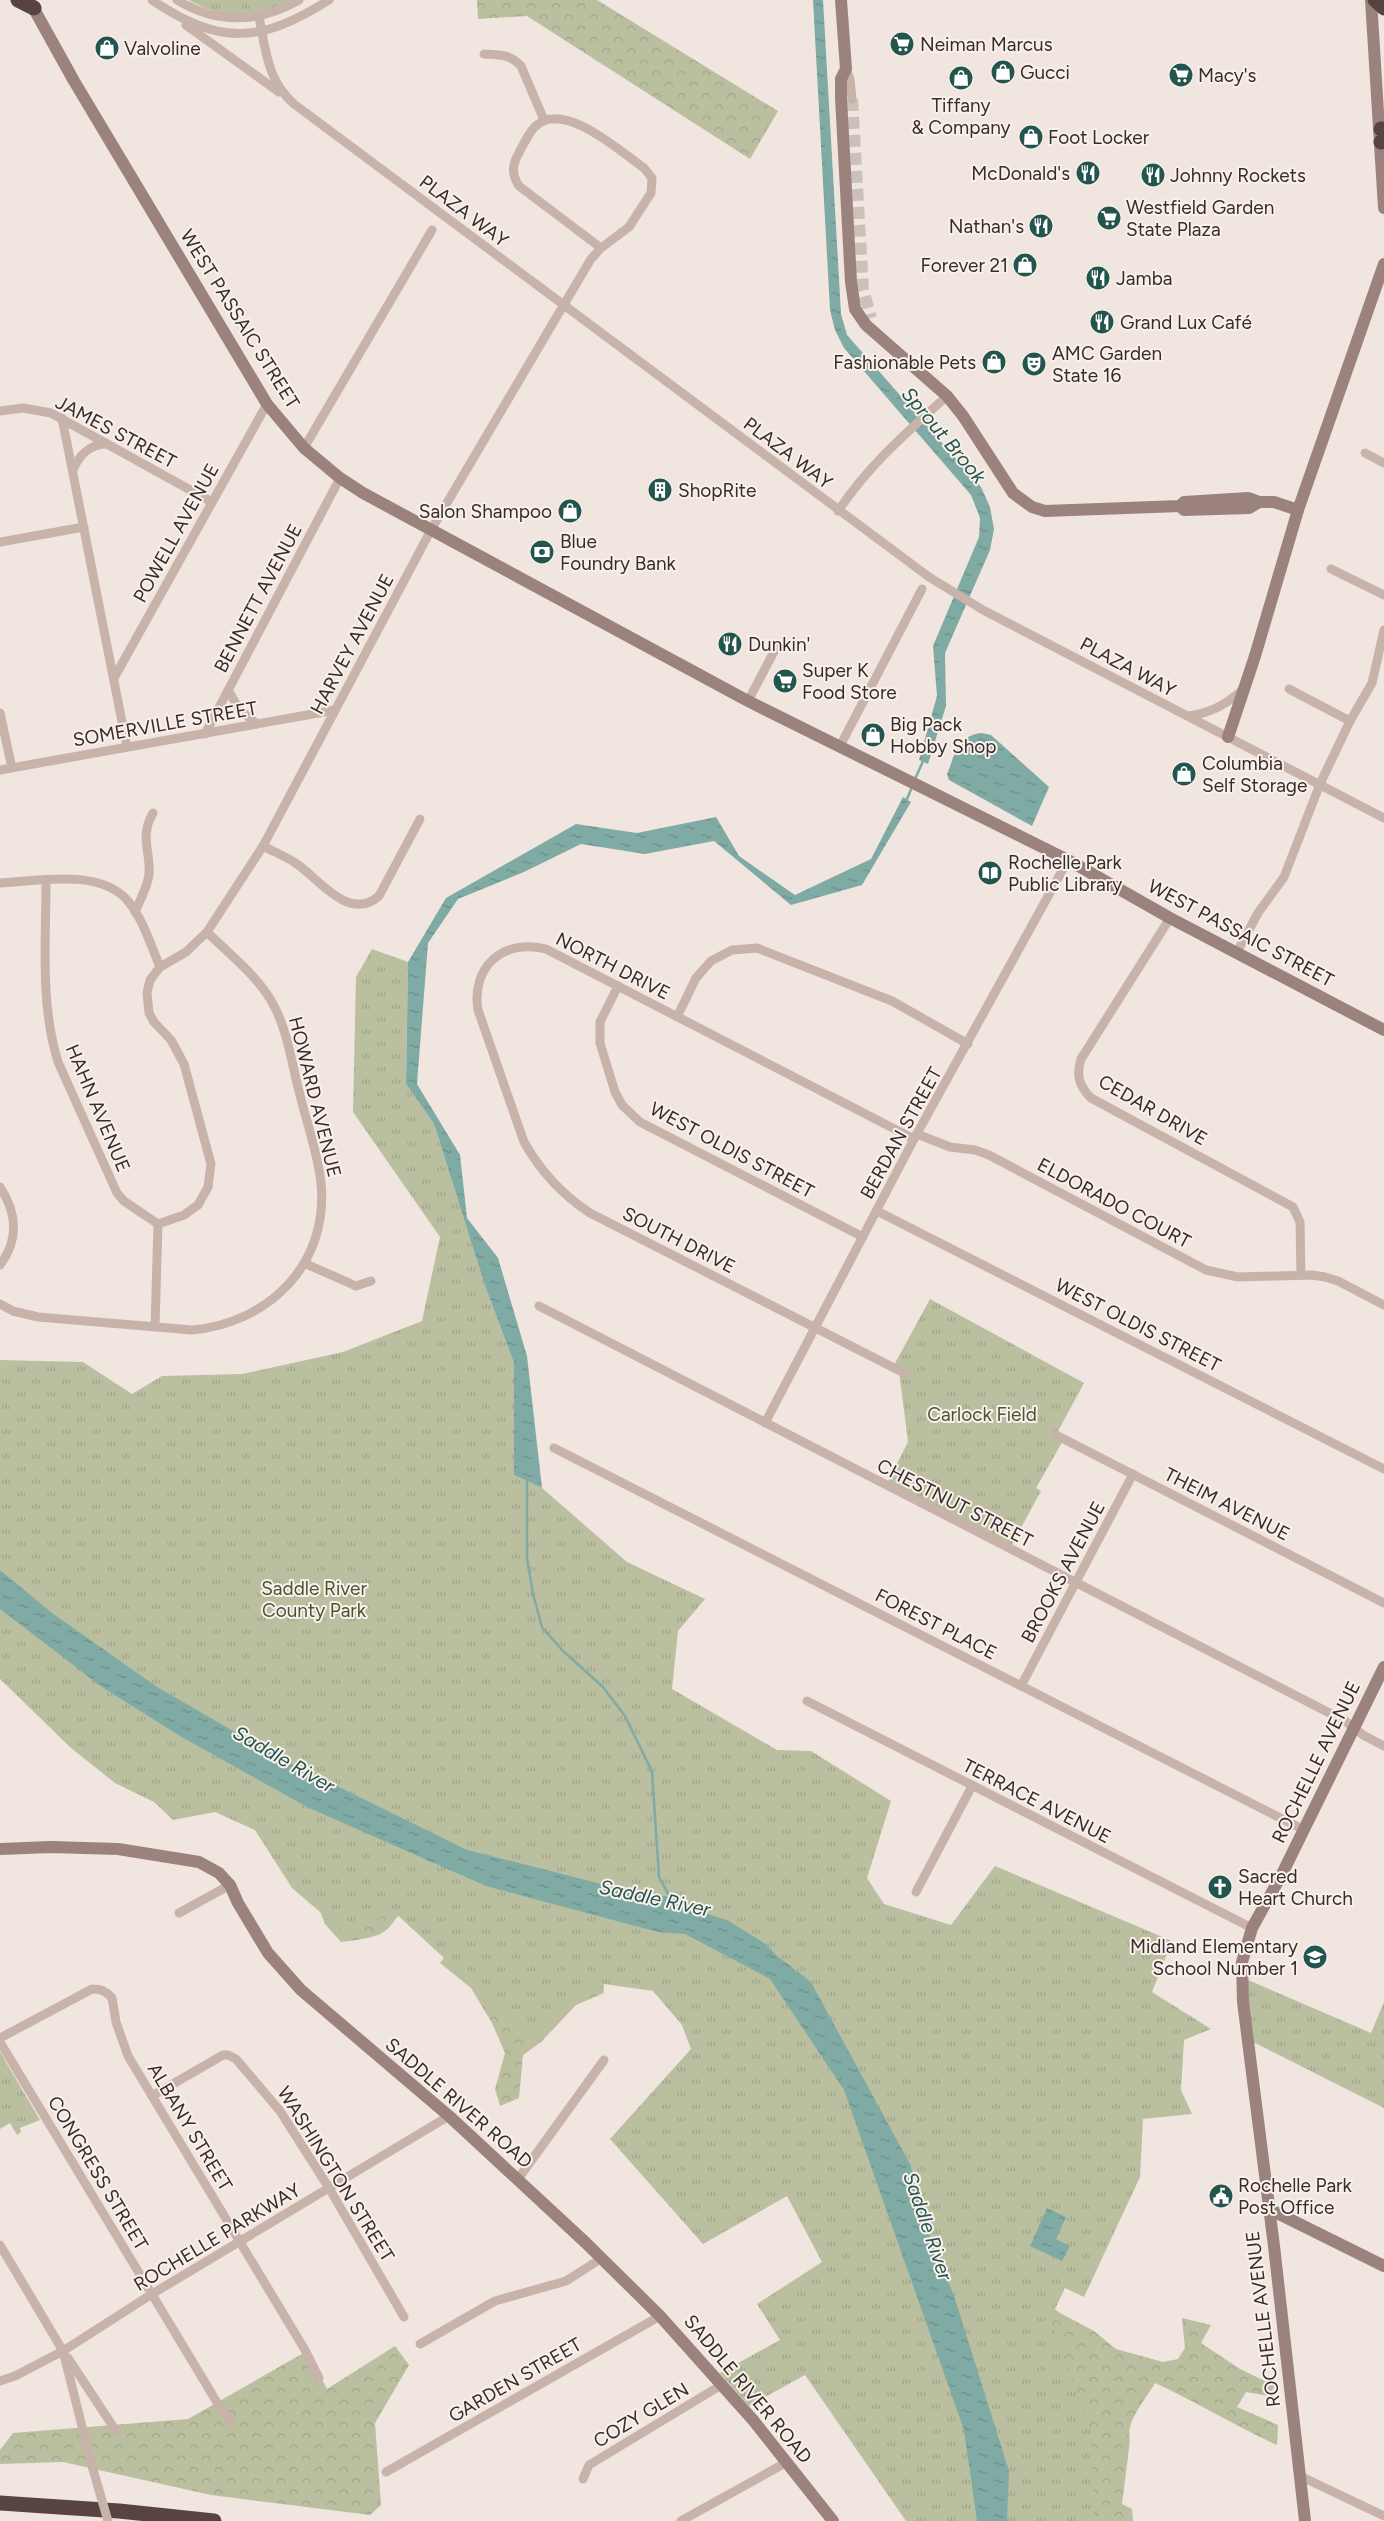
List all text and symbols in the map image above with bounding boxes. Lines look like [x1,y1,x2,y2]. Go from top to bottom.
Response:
supermarket icon: Neiman Marcus [889,31,915,57]
place label: Neiman Marcus [920,33,1053,56]
shop icon: Valvoline [94,35,120,61]
place label: Valvoline [124,37,201,60]
shop icon: Gucci [990,59,1016,85]
place label: Gucci [1020,61,1070,84]
supermarket icon: Macy's [1168,62,1194,88]
place label: Macy's [1198,64,1257,87]
shop icon: Tiffany & Company [948,65,974,91]
place label: Tiffany & Company [911,94,1011,139]
shop icon: Foot Locker [1018,124,1044,150]
place label: Foot Locker [1048,126,1150,149]
restaurant icon: McDonald's [1075,160,1101,186]
place label: McDonald's [971,162,1070,185]
restaurant icon: Johnny Rockets [1140,162,1166,188]
place label: Johnny Rockets [1170,164,1306,187]
street label: PLAZA WAY [415,170,513,252]
place label: Westfield Garden State Plaza [1126,196,1274,241]
supermarket icon: Westfield Garden State Plaza [1096,205,1122,231]
restaurant icon: Nathan's [1028,213,1054,239]
place label: Nathan's [949,215,1024,238]
street label: WEST PASSAIC STREET [175,225,305,413]
shop icon: Forever 21 [1012,252,1038,278]
place label: Forever 21 [921,254,1008,277]
restaurant icon: Jamba [1085,265,1111,291]
place label: Jamba [1116,267,1172,290]
restaurant icon: Grand Lux Café [1089,309,1115,335]
place label: Grand Lux Café [1120,311,1252,334]
place label: AMC Garden State 16 [1052,342,1162,387]
shop icon: Fashionable Pets [981,349,1007,375]
place label: Fashionable Pets [833,351,976,374]
theatre icon: AMC Garden State 16 [1021,351,1047,377]
water label: Sprout Brook [897,382,992,489]
street label: JAMES STREET [52,391,181,474]
street label: PLAZA WAY [739,412,837,494]
street label: POWELL AVENUE [128,459,224,607]
building icon: ShopRite [647,477,673,503]
place label: ShopRite [678,479,756,502]
shop icon: Salon Shampoo [557,498,583,524]
place label: Salon Shampoo [419,500,552,523]
street label: BENNETT AVENUE [209,520,307,676]
place label: Blue Foundry Bank [560,530,677,575]
bank icon: Blue Foundry Bank [529,539,555,565]
street label: HARVEY AVENUE [305,570,399,718]
restaurant icon: Dunkin' [717,631,743,657]
street label: PLAZA WAY [1076,632,1180,702]
place label: Dunkin' [748,633,810,656]
place label: Super K Food Store [802,659,897,704]
supermarket icon: Super K Food Store [772,668,798,694]
street label: SOMERVILLE STREET [71,696,259,752]
place label: Big Pack Hobby Shop [890,713,997,758]
shop icon: Big Pack Hobby Shop [860,722,886,748]
place label: Columbia Self Storage [1202,752,1307,797]
shop icon: Columbia Self Storage [1171,761,1197,787]
place label: Rochelle Park Public Library [1008,851,1123,896]
library icon: Rochelle Park Public Library [977,860,1003,886]
street label: WEST PASSAIC STREET [1144,874,1338,992]
street label: NORTH DRIVE [552,927,674,1005]
street label: HOWARD AVENUE [284,1014,346,1180]
street label: HAHN AVENUE [61,1041,135,1175]
street label: BERDAN STREET [855,1063,947,1203]
street label: CEDAR DRIVE [1094,1070,1212,1150]
street label: WEST OLDIS STREET [646,1097,818,1203]
street label: ELDORADO COURT [1033,1153,1195,1253]
street label: SOUTH DRIVE [619,1202,739,1278]
street label: WEST OLDIS STREET [1051,1273,1225,1377]
park label: Carlock Field [927,1403,1037,1426]
street label: CHESTNUT STREET [873,1454,1037,1552]
street label: THEIM AVENUE [1160,1462,1294,1546]
street label: BROOKS AVENUE [1016,1497,1110,1647]
park label: Saddle River County Park [261,1577,367,1622]
street label: FOREST PLACE [871,1583,1001,1665]
street label: ROCHELLE AVENUE [1267,1677,1365,1847]
water label: Saddle River [229,1720,340,1798]
street label: TERRACE AVENUE [959,1754,1115,1848]
place label: Sacred Heart Church [1238,1865,1353,1910]
church icon: Sacred Heart Church [1207,1874,1233,1900]
water label: Saddle River [597,1875,714,1922]
place label: Midland Elementary School Number 1 [1130,1935,1298,1980]
school or university icon: Midland Elementary School Number 1 [1302,1944,1328,1970]
street label: SADDLE RIVER ROAD [381,2033,537,2173]
street label: ALBANY STREET [143,2059,237,2196]
street label: WASHINGTON STREET [273,2082,400,2266]
street label: CONGRESS STREET [43,2092,153,2255]
water label: Saddle River [898,2169,958,2284]
place label: Rochelle Park Post Office [1238,2174,1353,2219]
street label: ROCHELLE PARKWAY [129,2178,305,2296]
public building icon: Rochelle Park Post Office [1208,2183,1234,2209]
street label: ROCHELLE AVENUE [1241,2230,1285,2408]
street label: SADDLE RIVER ROAD [679,2310,817,2468]
street label: GARDEN STREET [444,2332,586,2427]
street label: COZY GLEN [589,2378,693,2452]

